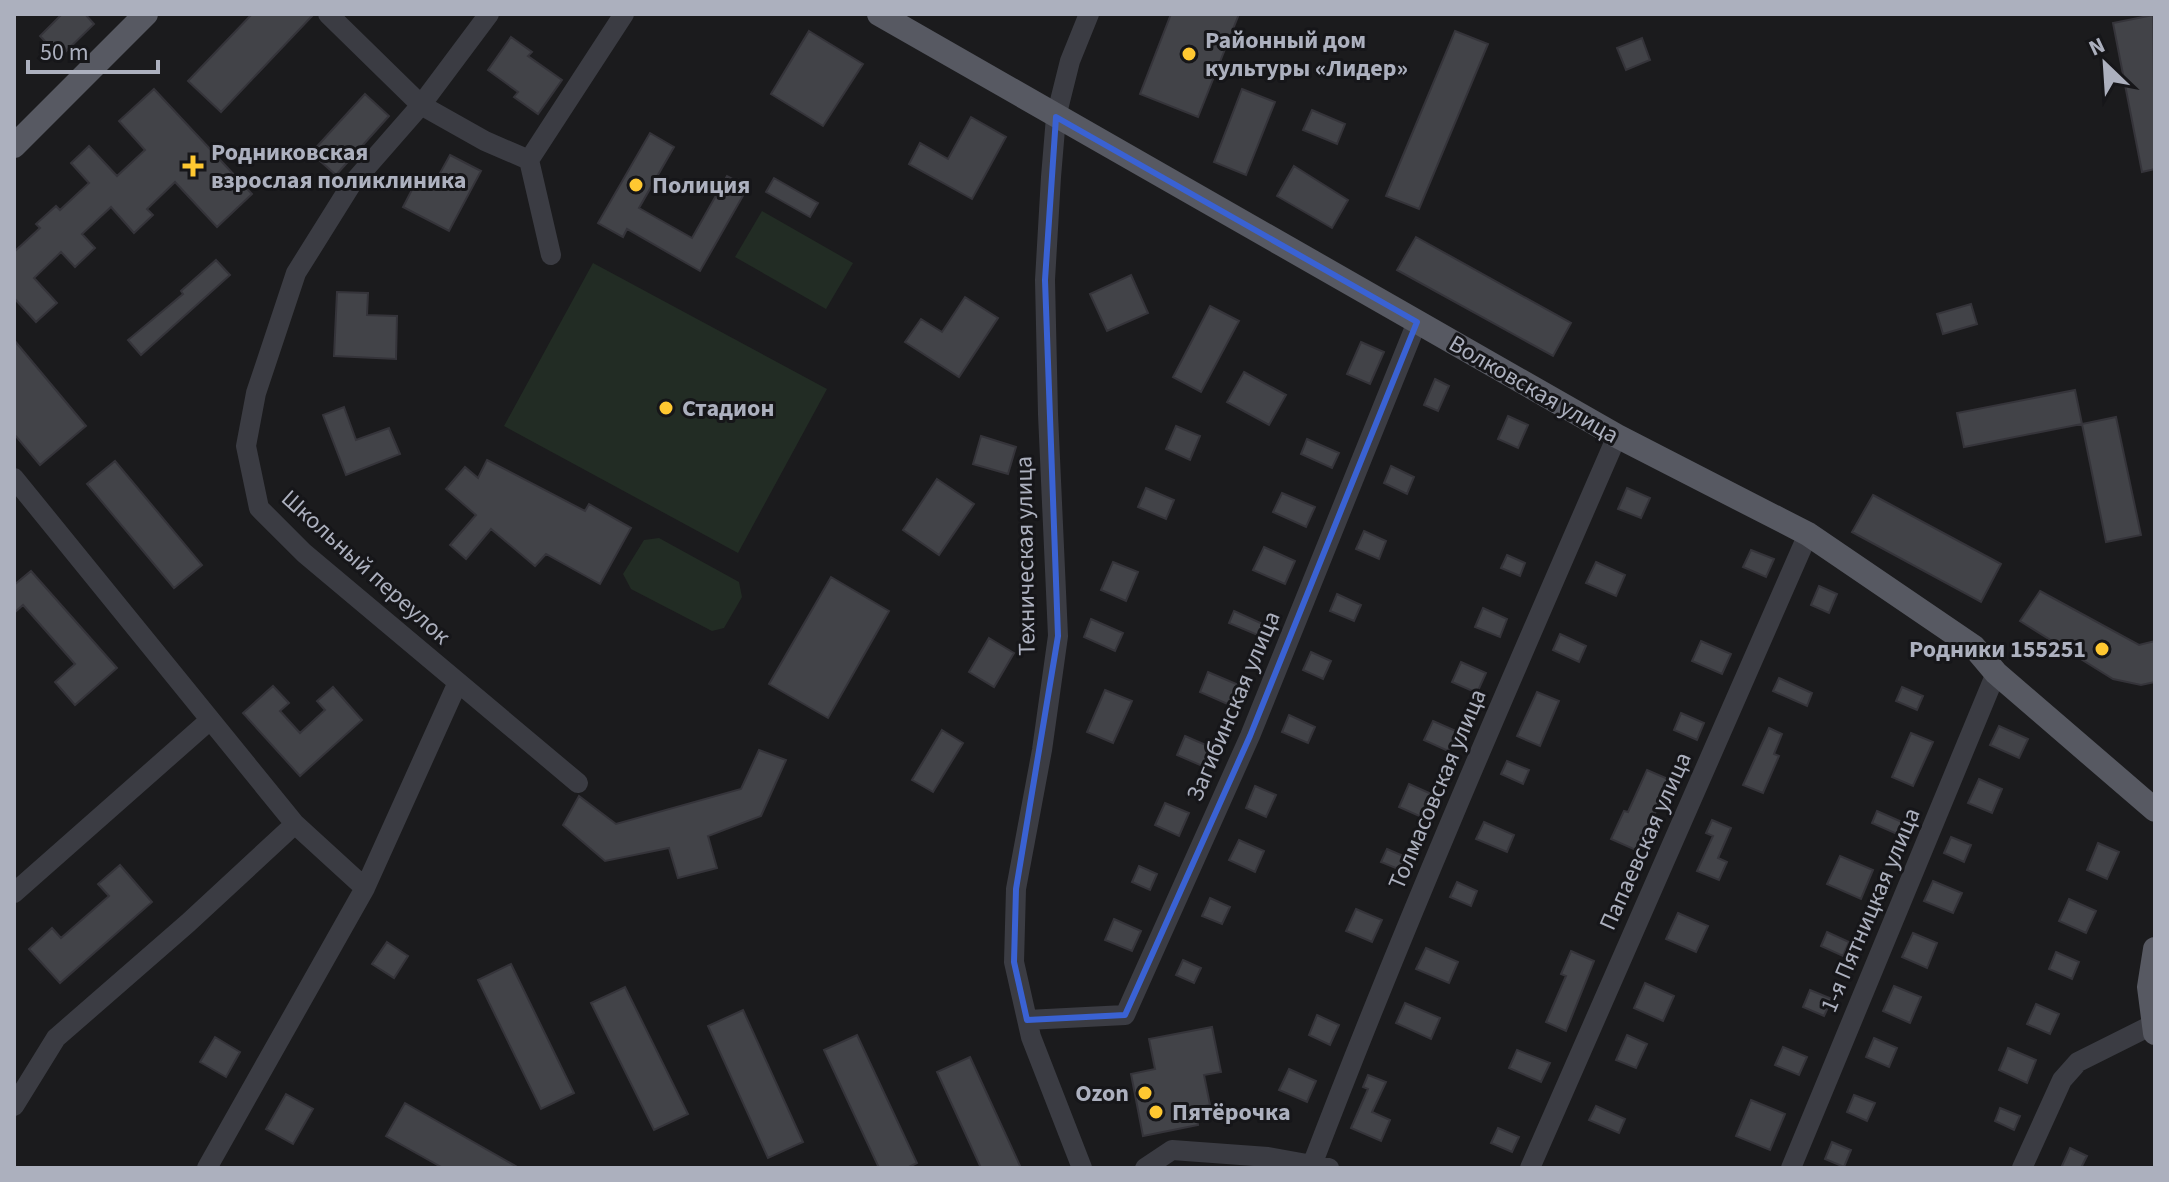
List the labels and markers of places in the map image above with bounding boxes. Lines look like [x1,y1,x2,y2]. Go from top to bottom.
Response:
place label: Районный дом культуры «Лидер» [1205,23,1408,86]
marker: Районный дом культуры «Лидер» [1180,45,1198,63]
place label: Родниковская взрослая поликлиника [211,135,467,198]
marker: Родниковская взрослая поликлиника [182,155,204,177]
place label: Полиция [652,168,750,203]
marker: Полиция [627,176,645,194]
place label: Стадион [682,391,774,426]
marker: Стадион [657,399,675,417]
place label: Родники 155251 [1909,632,2086,667]
marker: Родники 155251 [2093,640,2111,658]
place label: Ozon [1075,1076,1129,1111]
marker: Ozon [1136,1084,1154,1102]
place label: Пятёрочка [1172,1095,1291,1130]
marker: Пятёрочка [1147,1103,1165,1121]

